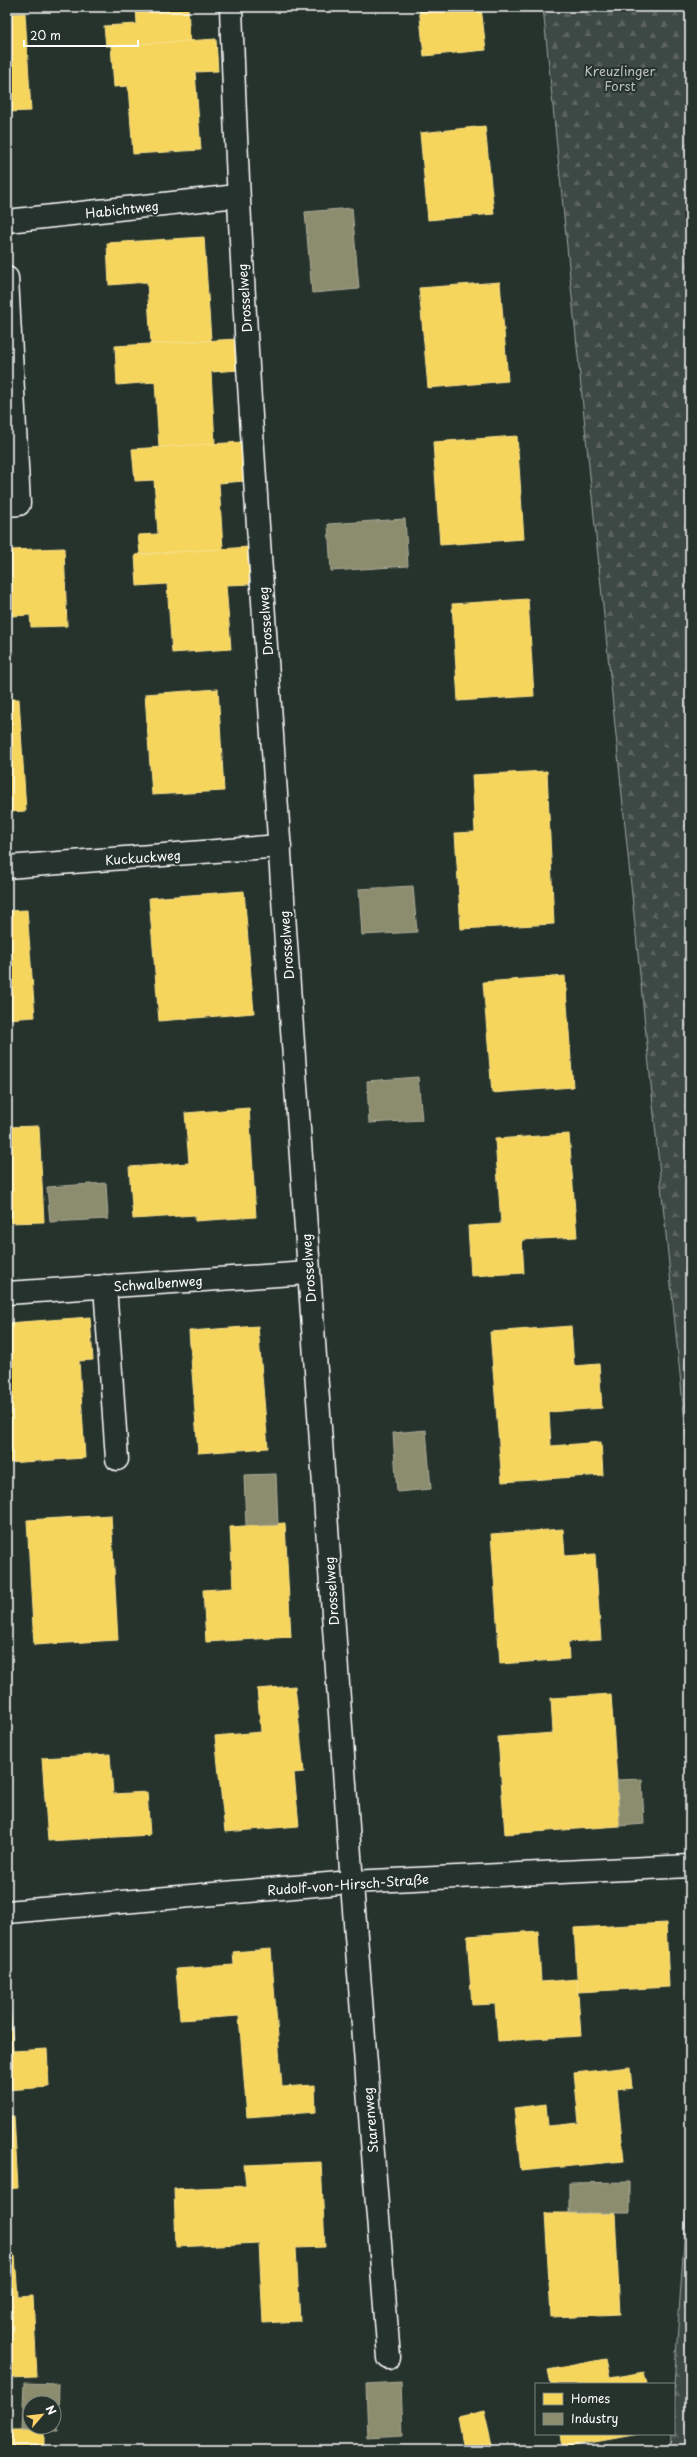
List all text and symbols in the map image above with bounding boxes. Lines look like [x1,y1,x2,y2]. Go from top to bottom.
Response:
scale bar [24,22,138,48]
text: 20 m [30,26,61,44]
park label: Kreuzlinger Forst [584,61,657,95]
street label: Habichtweg [84,196,160,222]
street label: Drosselweg [232,263,256,333]
street label: Drosselweg [253,586,277,656]
street label: Kuckuckweg [105,845,181,869]
street label: Drosselweg [274,910,298,980]
street label: Drosselweg [296,1233,320,1303]
street label: Schwalbenweg [113,1270,203,1296]
street label: Drosselweg [319,1556,343,1626]
street label: Rudolf-von-Hirsch-Straße [266,1869,430,1899]
street label: Starenweg [358,2086,382,2154]
legend [535,2383,675,2435]
text: Homes [571,2389,610,2407]
north arrow [22,2395,62,2435]
text: N [42,2402,61,2418]
text: Industry [571,2409,619,2427]

